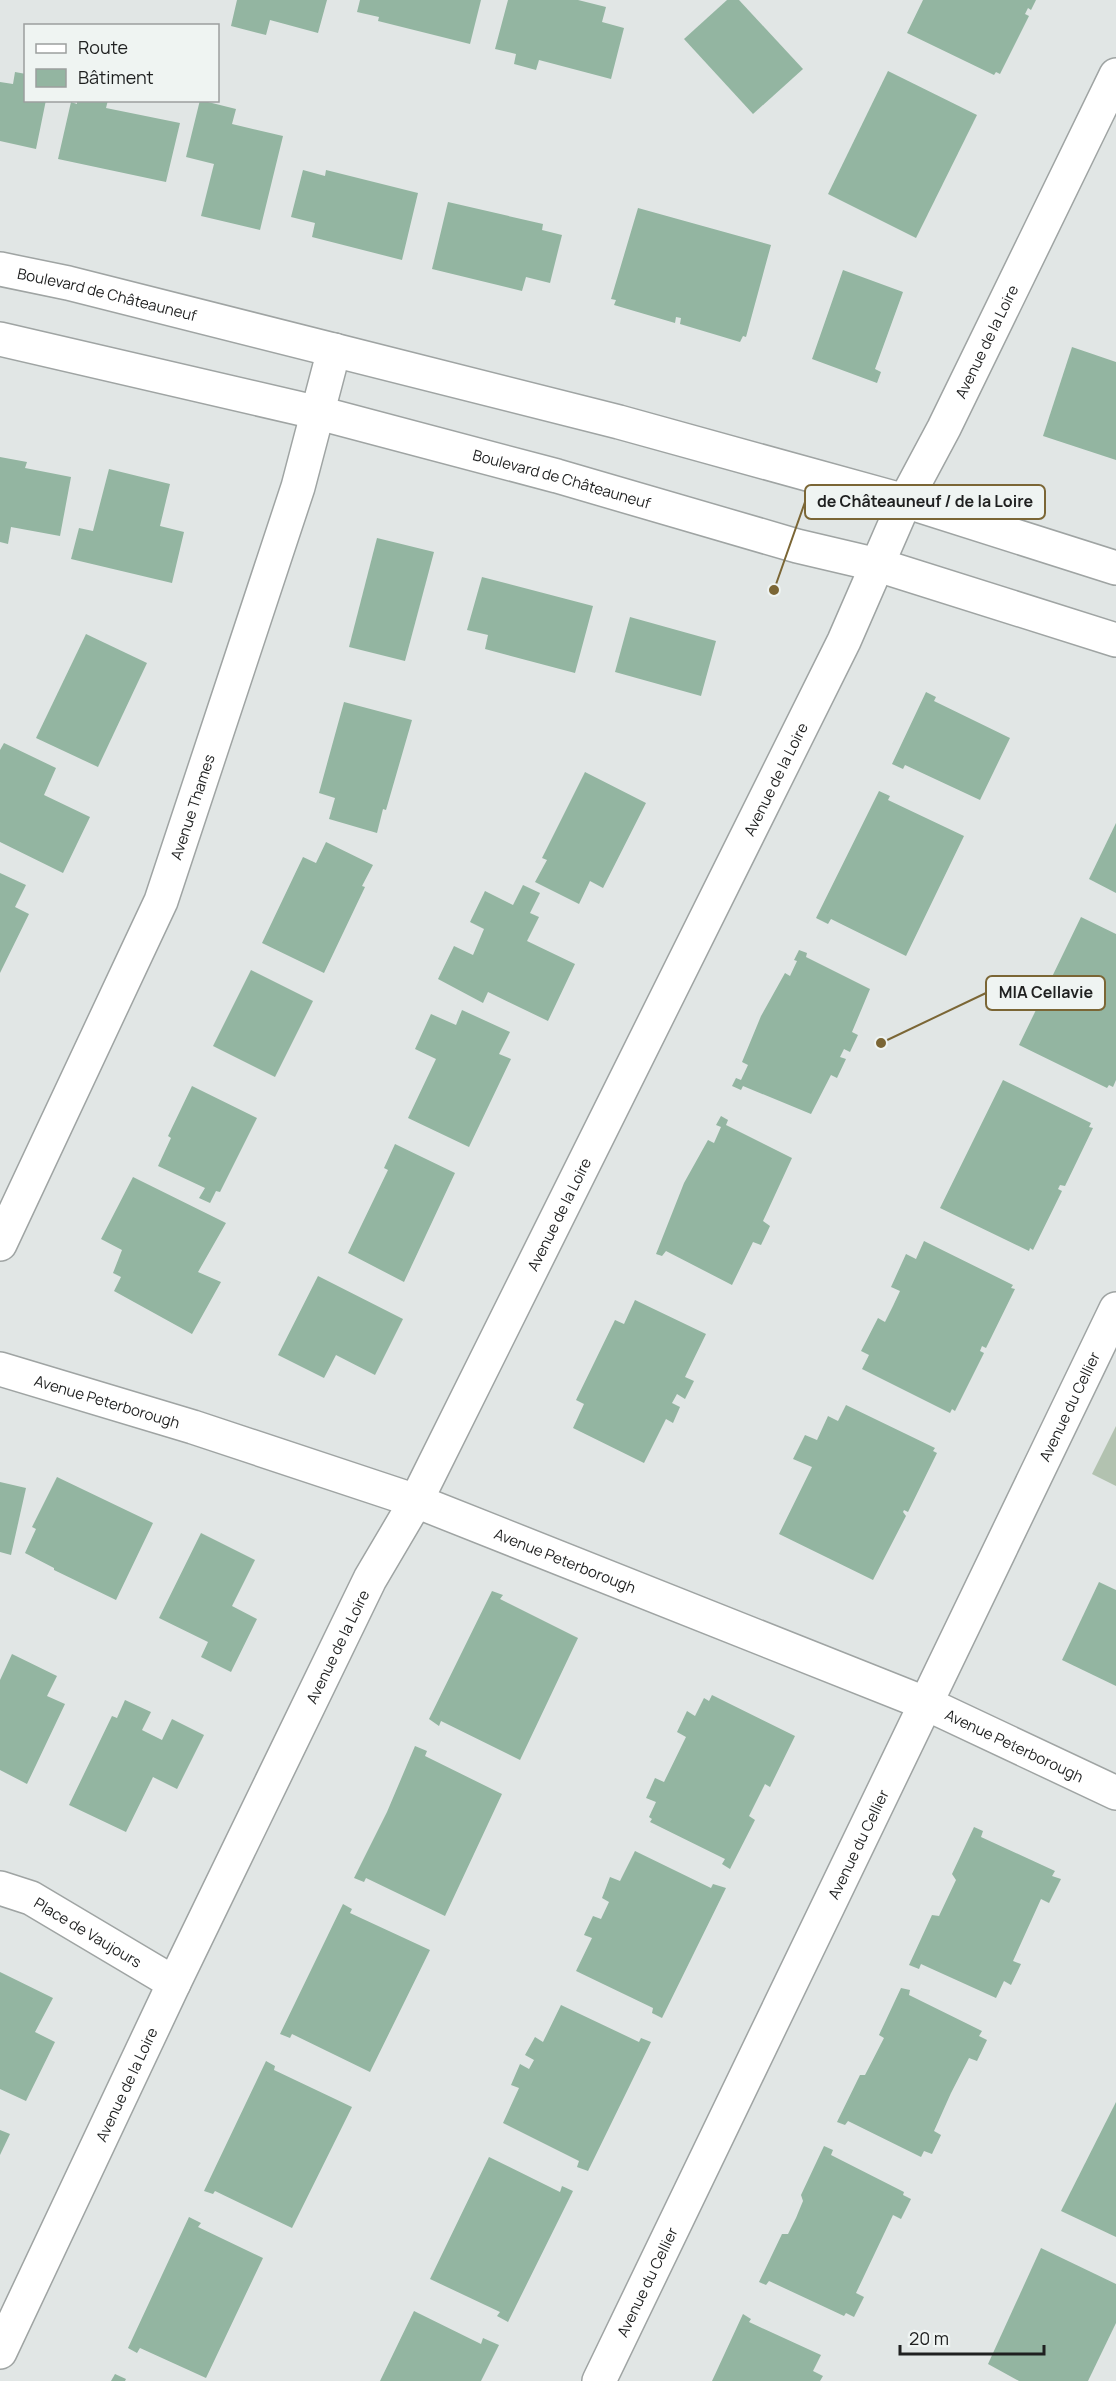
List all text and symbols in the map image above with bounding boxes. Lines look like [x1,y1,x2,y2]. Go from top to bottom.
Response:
legend [24,24,219,102]
text: Route [78,35,128,59]
text: Bâtiment [78,65,154,89]
street label: Boulevard de Châteauneuf [16,262,200,326]
street label: Avenue de la Loire [950,281,1023,402]
street label: Boulevard de Châteauneuf [471,444,654,513]
callout: de Châteauneuf / de la Loire [805,485,1045,519]
text: de Châteauneuf / de la Loire [817,490,1033,512]
street label: Avenue de la Loire [738,719,812,839]
street label: Avenue Thames [165,751,219,862]
callout: MIA Cellavie [986,976,1105,1010]
text: MIA Cellavie [999,981,1094,1003]
street label: Avenue de la Loire [522,1154,596,1274]
street label: Avenue du Cellier [1034,1348,1105,1465]
street label: Avenue Peterborough [32,1369,183,1433]
street label: Avenue Peterborough [491,1523,639,1598]
street label: Avenue de la Loire [301,1586,374,1707]
street label: Avenue Peterborough [942,1704,1087,1787]
street label: Avenue du Cellier [822,1785,894,1903]
street label: Place de Vaujours [30,1892,146,1972]
street label: Avenue de la Loire [90,2023,162,2145]
street label: Avenue du Cellier [611,2223,682,2340]
scale bar [900,2318,1044,2356]
text: 20 m [909,2326,949,2350]

